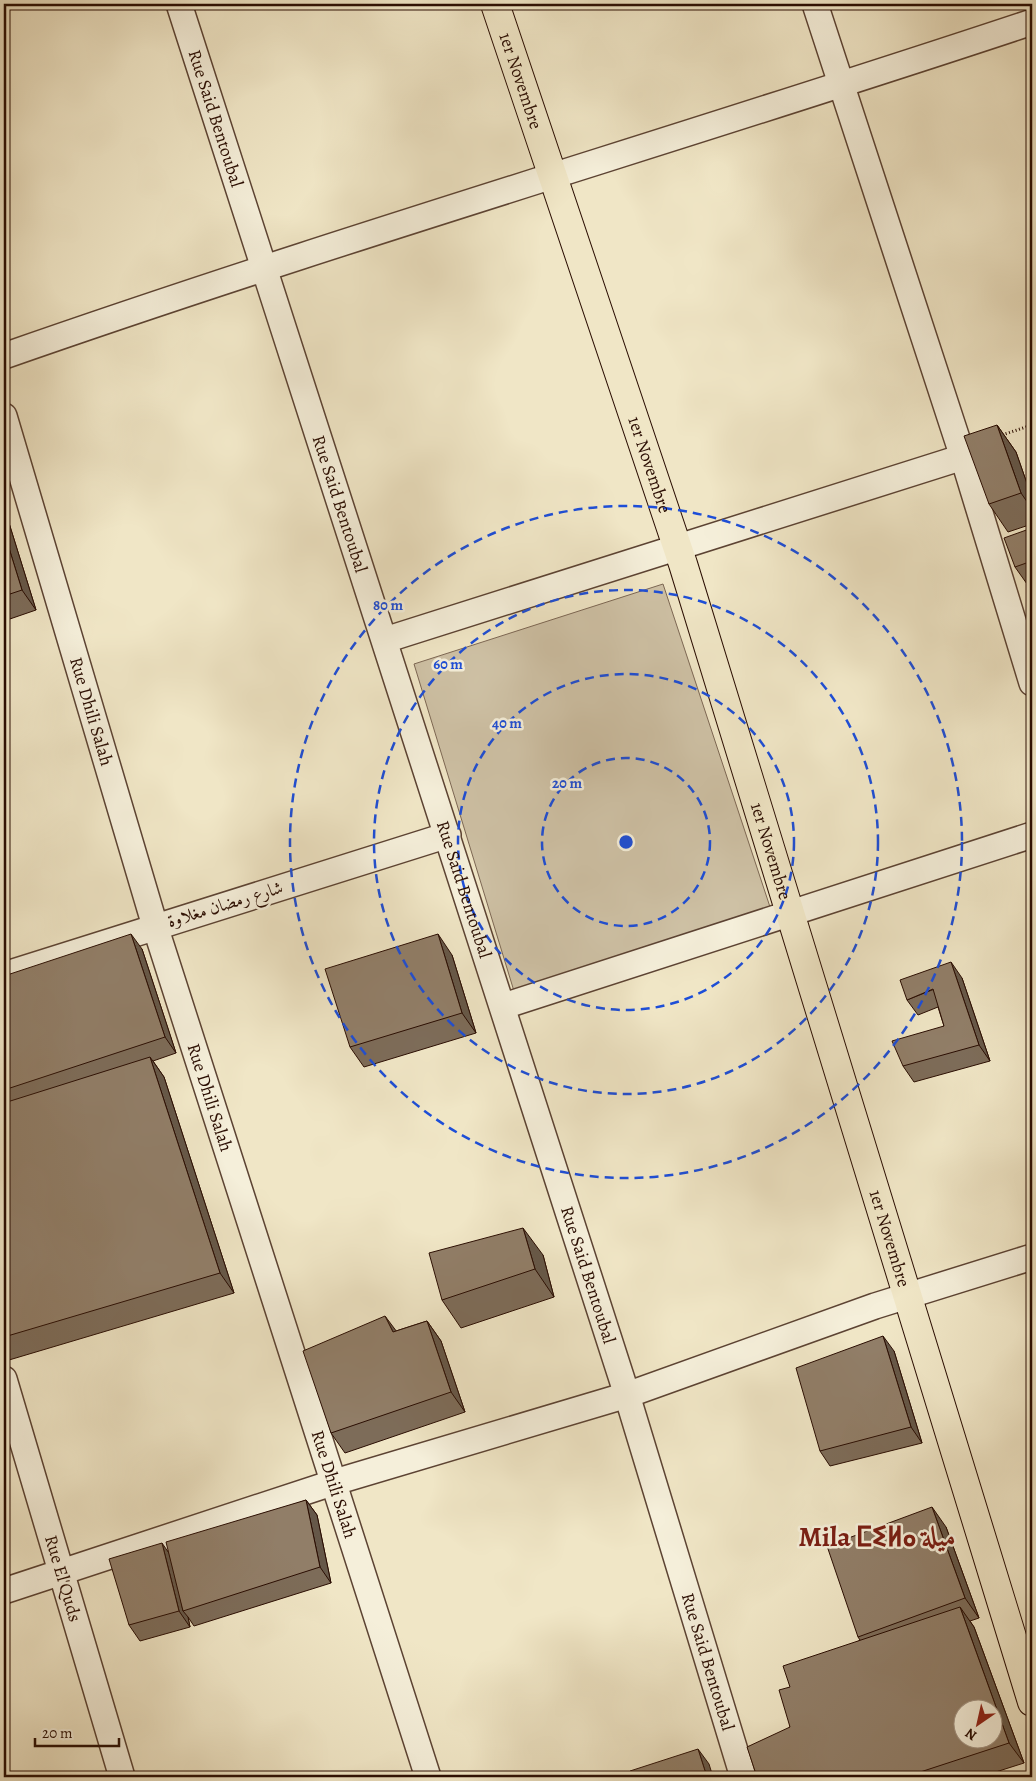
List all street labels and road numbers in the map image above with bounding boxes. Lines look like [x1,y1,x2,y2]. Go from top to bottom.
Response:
street label: 1er Novembre [493,29,548,132]
street label: Rue Said Bentoubal [182,47,249,190]
street label: 1er Novembre [622,413,677,516]
street label: Rue Said Bentoubal [307,432,373,576]
street label: Rue Dhili Salah [64,654,119,769]
street label: 1er Novembre [745,799,797,903]
street label: Rue Said Bentoubal [431,818,498,961]
street label: شارع رمضان مغلاوة [164,875,287,936]
street label: Rue Dhili Salah [181,1040,239,1155]
street label: 1er Novembre [864,1187,916,1290]
street label: Rue Said Bentoubal [555,1203,622,1347]
street label: Rue Dhili Salah [305,1427,363,1542]
street label: Rue El'Quds [39,1532,87,1625]
street label: Rue Said Bentoubal [676,1590,740,1734]

